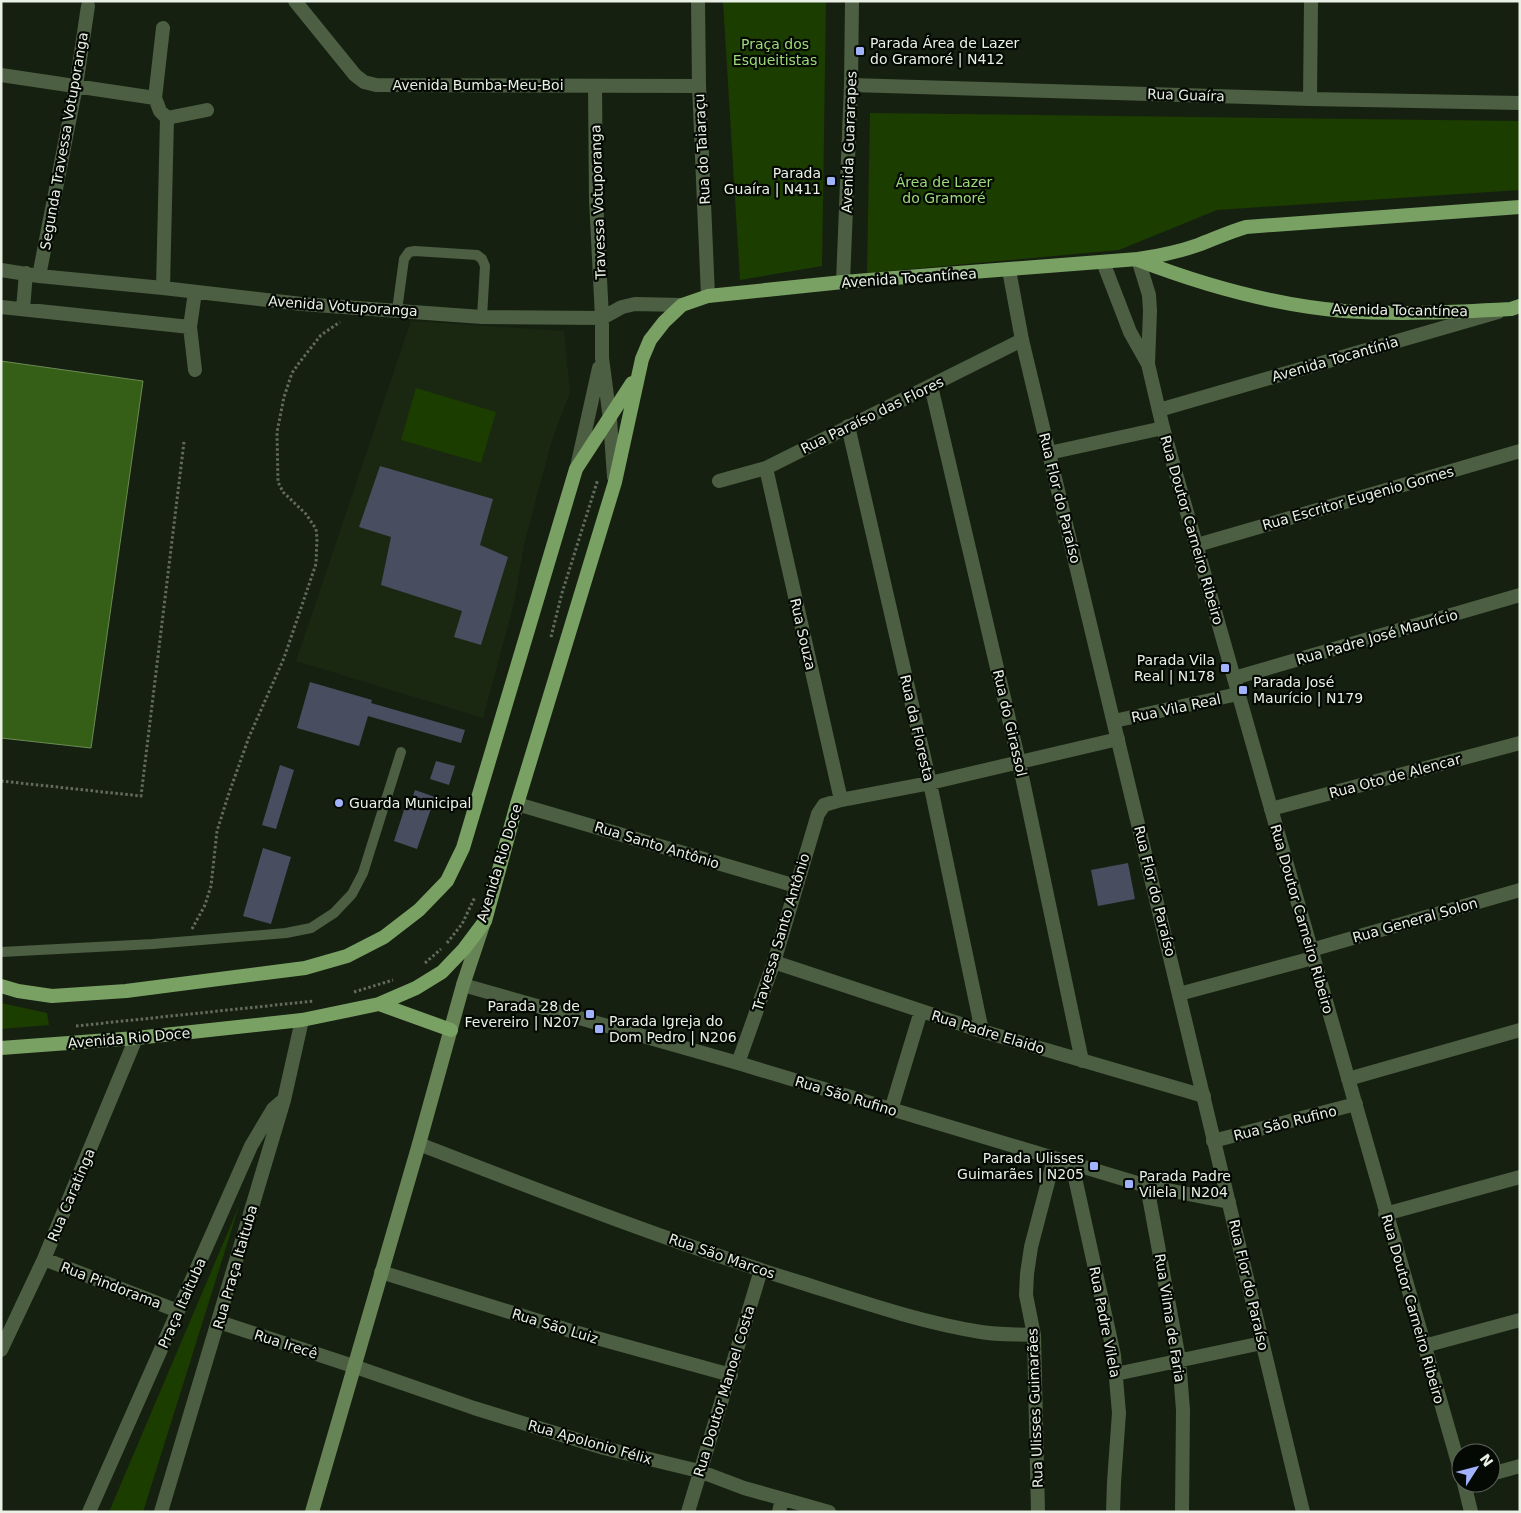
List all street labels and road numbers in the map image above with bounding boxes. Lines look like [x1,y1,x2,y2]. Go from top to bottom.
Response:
street label: Segunda Travessa Votuporanga [37,31,91,251]
street label: Avenida Guararapes [839,71,859,213]
street label: Avenida Bumba-Meu-Boi [392,77,564,93]
street label: Rua Guaíra [1147,86,1225,104]
street label: Rua do Taiaraçu [691,93,713,205]
street label: Travessa Votuporanga [587,124,609,281]
street label: Avenida Tocantínea [841,265,977,291]
street label: Avenida Votuporanga [268,293,418,319]
street label: Avenida Tocantínea [1332,301,1468,319]
street label: Avenida Tocantínia [1270,333,1400,385]
street label: Rua Paraíso das Flores [798,373,946,457]
street label: Rua Flor do Paraíso [1036,431,1084,565]
street label: Rua Doutor Carneiro Ribeiro [1157,433,1227,627]
street label: Rua Escritor Eugenio Gomes [1260,463,1456,533]
street label: Rua Souza [787,597,819,671]
street label: Rua Padre José Maurício [1294,606,1460,668]
street label: Rua do Girassol [990,668,1030,778]
street label: Rua da Floresta [897,673,937,783]
street label: Rua Vila Real [1130,691,1222,725]
street label: Rua Oto de Alencar [1328,751,1463,801]
street label: Avenida Rio Doce [473,802,525,924]
street label: Rua Santo Antônio [593,818,721,872]
street label: Rua Doutor Carneiro Ribeiro [1267,822,1337,1016]
street label: Rua Flor do Paraíso [1131,824,1179,958]
street label: Travessa Santo Antônio [749,851,813,1014]
street label: Rua General Solon [1351,894,1479,946]
street label: Rua Padre Elaido [930,1007,1046,1057]
street label: Avenida Rio Doce [67,1025,191,1051]
street label: Rua São Rufino [793,1073,899,1119]
street label: Rua São Rufino [1232,1102,1338,1144]
street label: Rua Caratinga [44,1146,98,1244]
street label: Rua Praça Itaituba [210,1203,260,1331]
street label: Rua Doutor Carneiro Ribeiro [1378,1212,1448,1406]
street label: Rua Flor do Paraíso [1226,1218,1272,1352]
street label: Rua São Marcos [667,1230,777,1282]
street label: Rua Vilma de Faria [1152,1252,1188,1384]
street label: Praça Itaituba [155,1255,209,1351]
street label: Rua Pindorama [59,1259,163,1311]
street label: Rua Padre Vilela [1086,1265,1124,1379]
street label: Rua Doutor Manoel Costa [690,1303,758,1479]
street label: Rua São Luiz [510,1305,600,1347]
street label: Rua Irecê [252,1326,320,1362]
street label: Rua Ulisses Guimarães [1024,1328,1046,1488]
street label: Rua Apolonio Félix [526,1417,654,1467]

